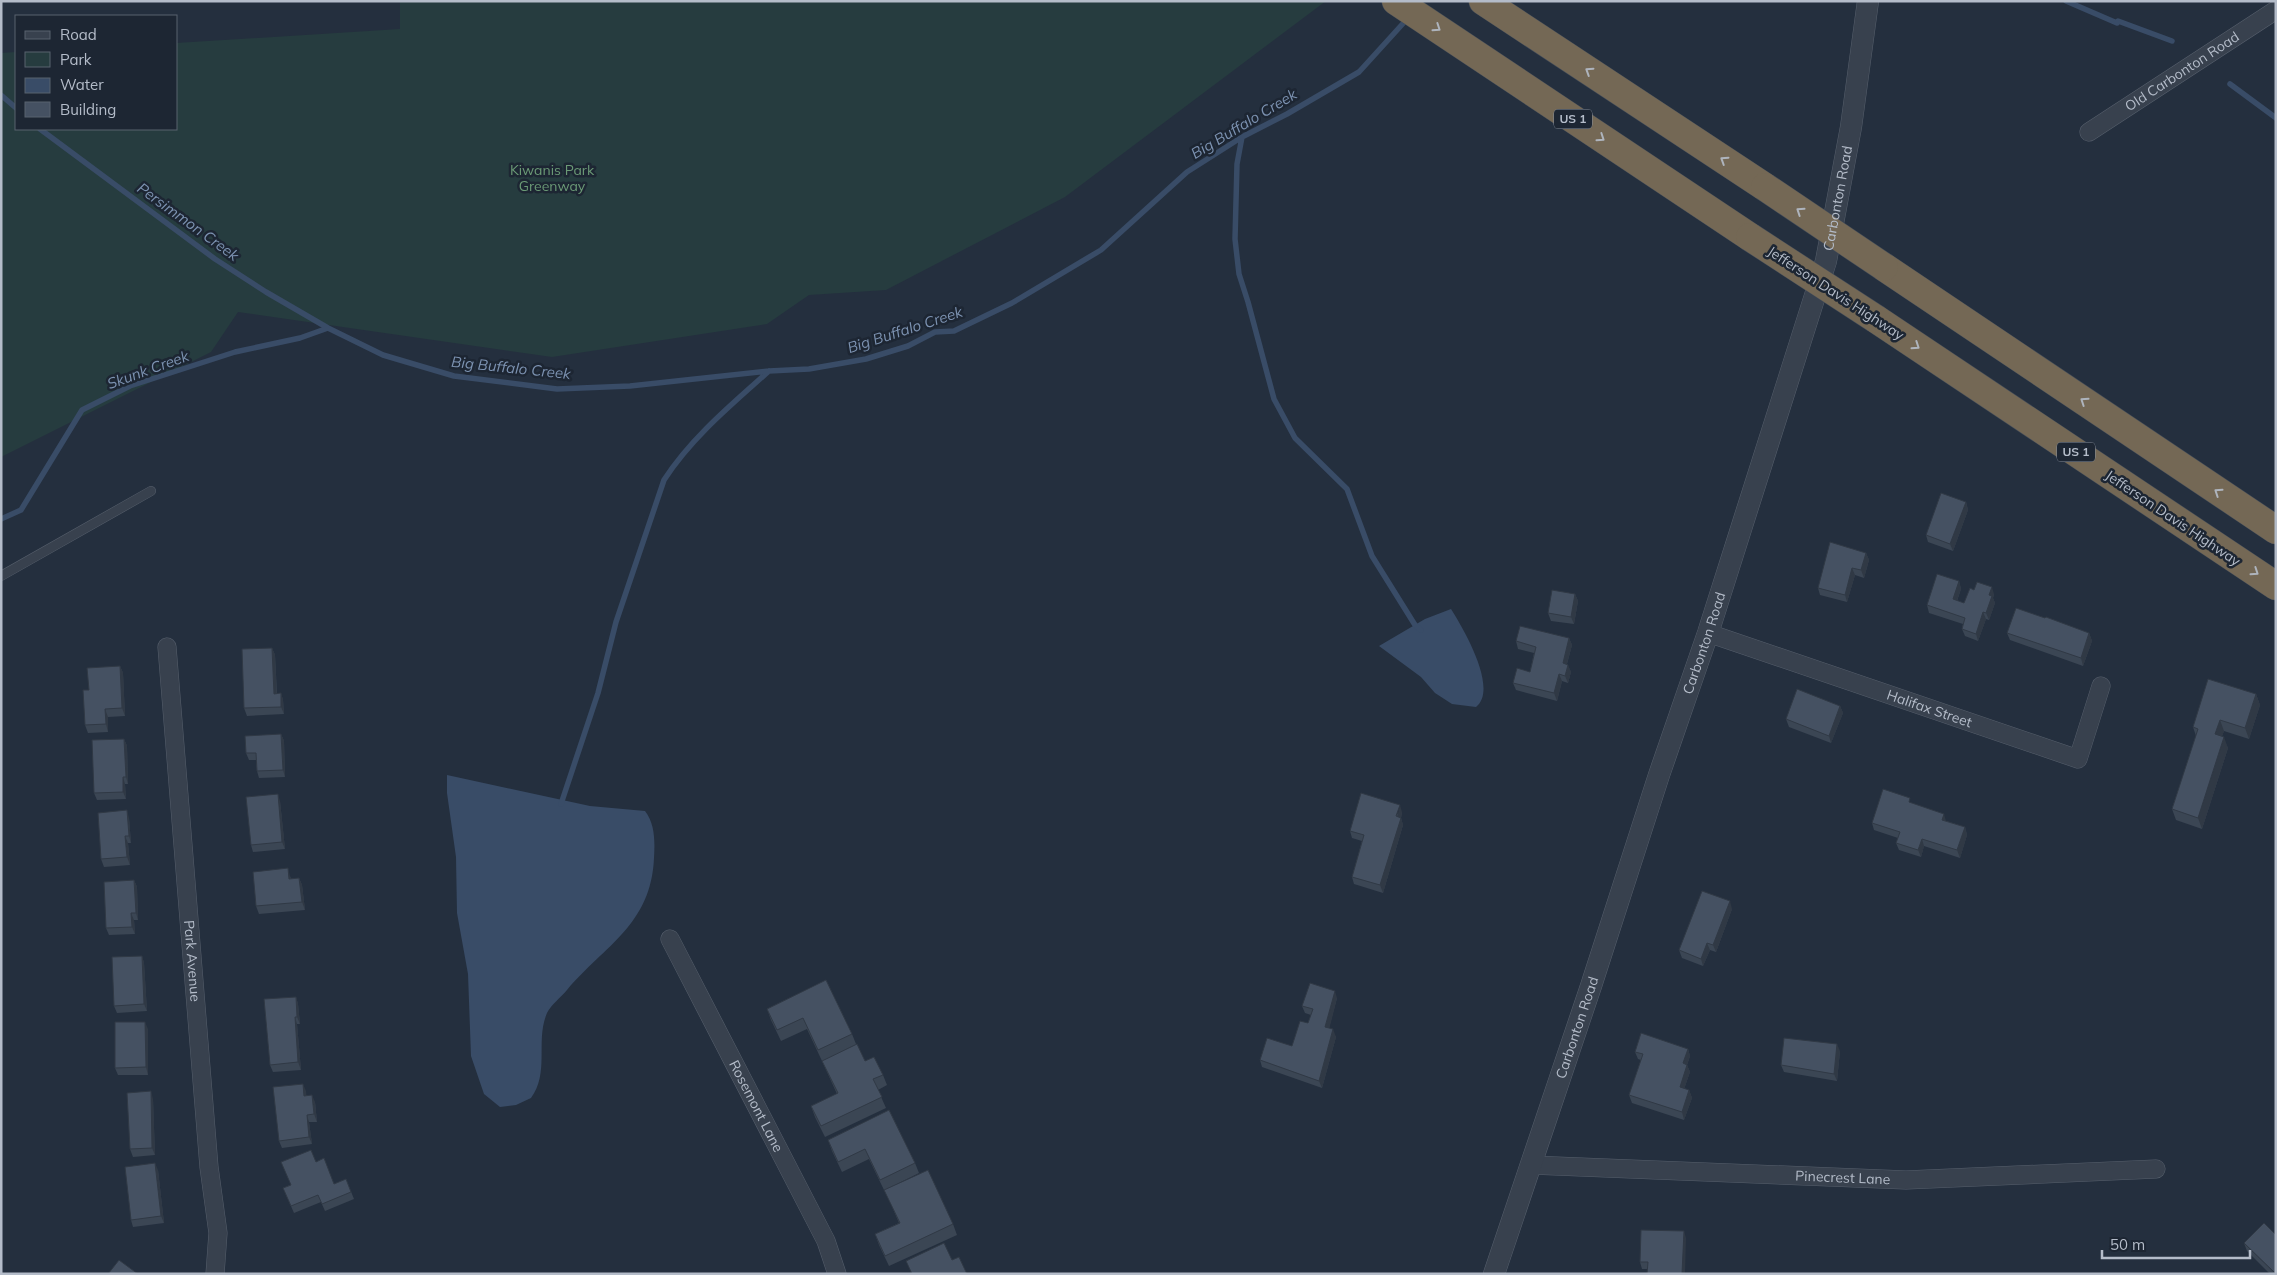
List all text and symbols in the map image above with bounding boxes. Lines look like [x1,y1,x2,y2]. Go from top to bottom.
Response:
legend [15,15,178,130]
one-way arrow [1431,22,1440,31]
text: Road [60,25,97,44]
street label: Old Carbonton Road [2121,28,2242,115]
text: Park [60,50,92,69]
one-way arrow [1585,68,1594,77]
text: Water [60,75,104,94]
water label: Big Buffalo Creek [1187,84,1301,163]
text: Building [60,100,116,119]
road number: US 1 [1554,110,1592,128]
one-way arrow [1595,132,1605,141]
street label: Carbonton Road [1819,144,1856,252]
one-way arrow [1721,157,1730,166]
park label: Kiwanis Park Greenway [510,161,595,195]
water label: Persimmon Creek [134,178,244,266]
one-way arrow [1796,207,1805,217]
street label: Jefferson Davis Highway [1764,242,1908,344]
water label: Big Buffalo Creek [845,302,966,357]
one-way arrow [1911,339,1920,349]
water label: Skunk Creek [104,345,193,393]
water label: Big Buffalo Creek [450,352,573,383]
one-way arrow [2080,398,2090,407]
road number: US 1 [2057,442,2095,462]
street label: Jefferson Davis Highway [2102,466,2245,570]
one-way arrow [2215,489,2224,498]
one-way arrow [2249,566,2259,575]
street label: Carbonton Road [1679,590,1729,697]
street label: Halifax Street [1885,686,1975,731]
street label: Park Avenue [180,919,205,1003]
street label: Carbonton Road [1551,974,1602,1081]
street label: Rosemont Lane [725,1057,787,1155]
street label: Pinecrest Lane [1795,1167,1891,1188]
scale bar [2102,1228,2250,1260]
text: 50 m [2110,1235,2145,1254]

